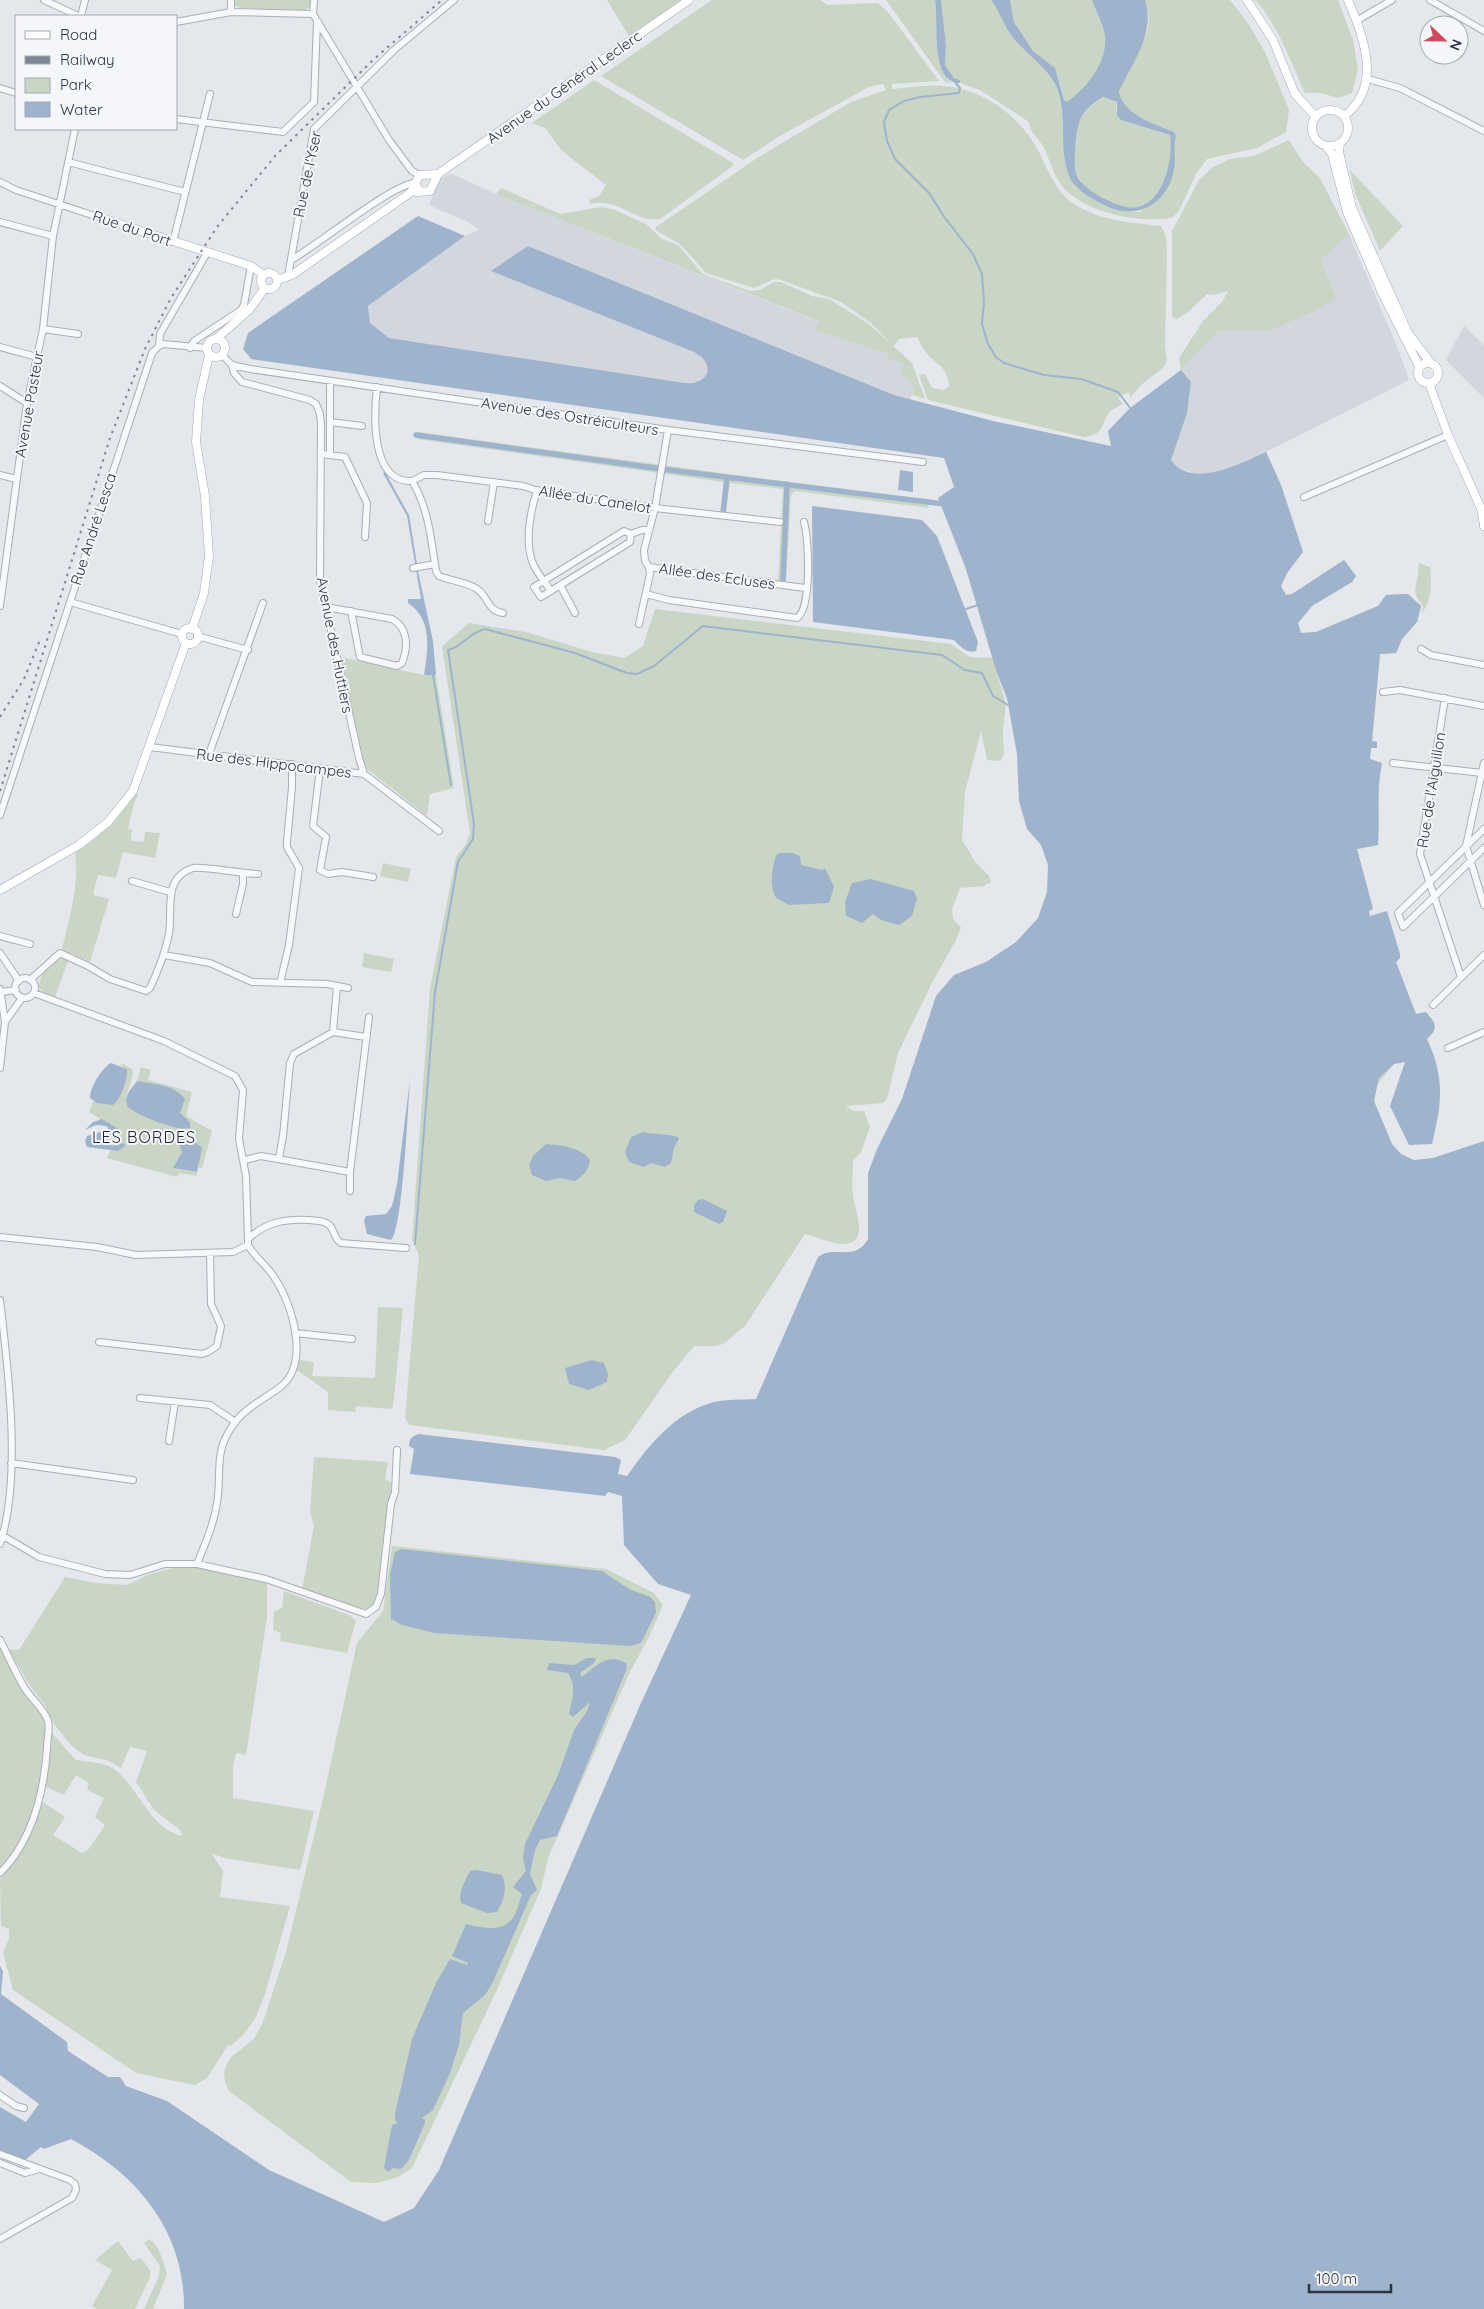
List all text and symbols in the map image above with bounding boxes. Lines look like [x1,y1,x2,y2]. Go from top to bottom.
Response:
legend [15,15,178,130]
north arrow [1419,15,1469,65]
text: Road [60,25,97,44]
street label: Avenue du Général Leclerc [483,26,645,148]
text: N [1446,37,1466,53]
text: Railway [60,50,115,69]
text: Park [60,75,92,94]
text: Water [60,100,103,119]
street label: Rue de l'Yser [289,129,326,219]
street label: Rue du Port [90,206,174,250]
street label: Avenue Pasteur [10,349,48,459]
street label: Avenue des Ostréiculteurs [480,393,660,439]
street label: Rue André Lesca [66,471,120,587]
street label: Allée du Canelot [538,481,652,517]
street label: Allée des Ecluses [658,558,776,594]
street label: Avenue des Huttiers [312,575,358,715]
street label: Rue de l'Aiguillon [1412,731,1450,849]
street label: Rue des Hippocampes [195,744,353,782]
district label: LES BORDES [92,1127,196,1147]
scale bar [1309,2262,1392,2294]
text: 100 m [1316,2269,1357,2288]

